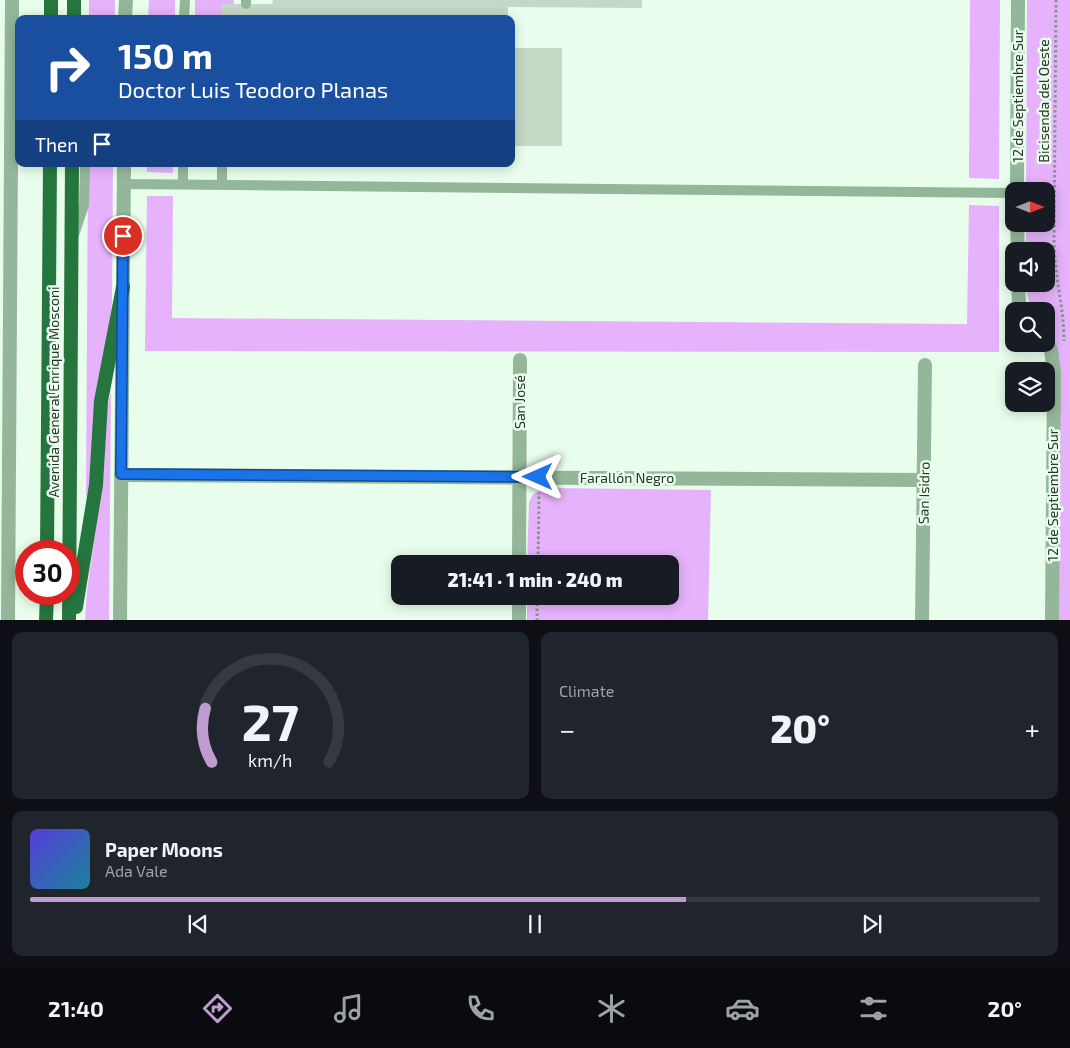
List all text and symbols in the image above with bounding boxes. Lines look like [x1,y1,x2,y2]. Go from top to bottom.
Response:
street label: 12 de Septiembre Sur [1009,29,1026,162]
text: 150 m [118,34,213,76]
icon: right [35,35,100,100]
street label: Bicisenda del Oeste [1035,39,1052,163]
text: Doctor Luis Teodoro Planas [118,76,388,102]
icon: arrive [88,130,116,158]
text: Then [35,133,78,156]
north arrow [1005,182,1055,232]
map controls [1005,182,1055,412]
pin [102,215,144,257]
icon: arrive [109,222,137,250]
button: sound [1005,242,1055,292]
street label: Avenida General Enrique Mosconi [45,286,62,498]
button: search [1005,302,1055,352]
button: layers [1005,362,1055,412]
street label: San José [511,375,528,429]
street label: 12 de Septiembre Sur [1044,428,1061,561]
position arrow [511,450,563,502]
street label: San Isidro [914,462,933,524]
street label: Farallón Negro [580,469,674,486]
speed limit sign: 30 [15,540,80,605]
text: 21:41 · 1 min · 240 m [448,568,623,591]
text: Climate [559,681,614,700]
text: 27 [242,689,299,751]
text: 20° [770,705,830,751]
text: − [559,712,575,746]
text: + [1025,712,1040,746]
text: km/h [248,749,293,771]
text: Paper Moons [105,838,223,861]
text: Ada Vale [105,861,168,880]
icon: previous [184,910,212,938]
icon: pause [521,910,549,938]
icon: next [858,910,886,938]
icon: directions [200,991,235,1026]
icon: music [331,991,366,1026]
icon: phone [463,991,498,1026]
icon: climate [594,991,629,1026]
icon: car [725,991,760,1026]
icon: filters [856,991,891,1026]
text: 21:40 [48,995,104,1021]
text: 20° [988,995,1022,1021]

